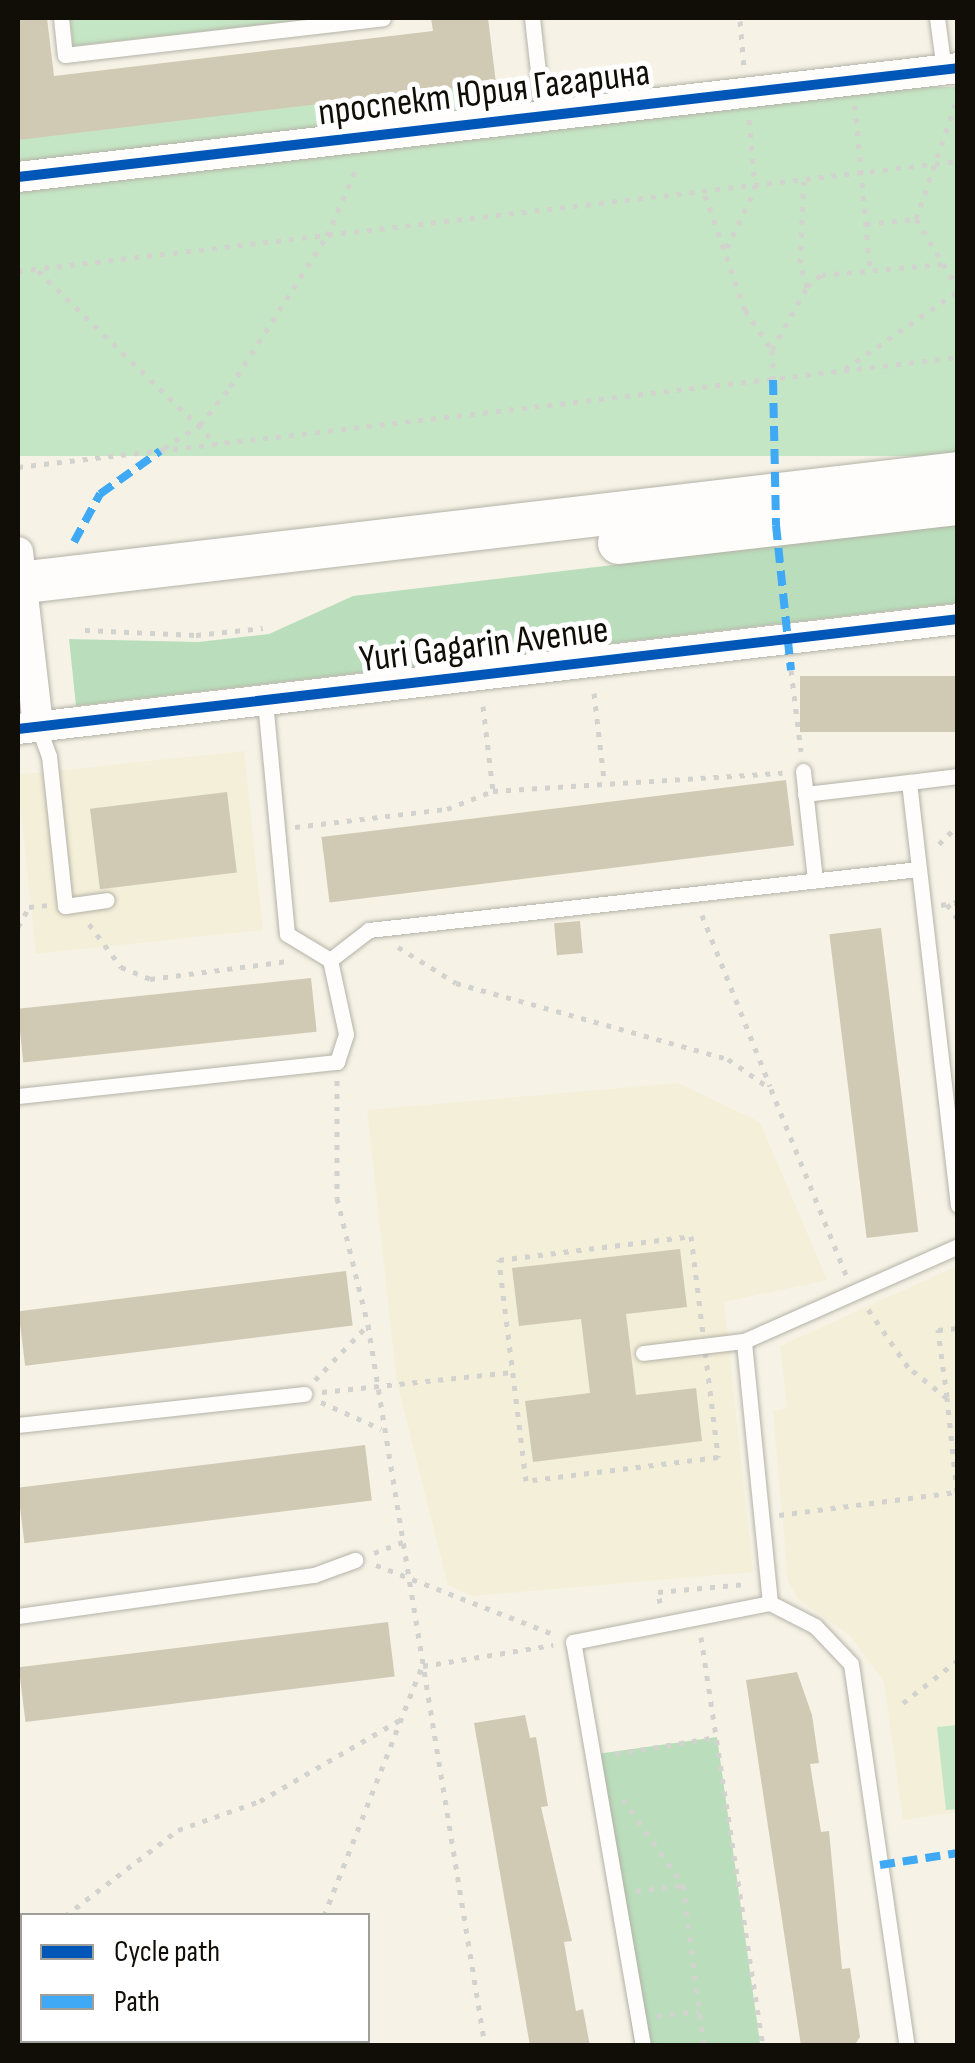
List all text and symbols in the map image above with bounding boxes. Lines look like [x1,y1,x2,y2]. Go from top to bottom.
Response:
street label: проспект Юрия Гагарина [316,50,652,136]
street label: Yuri Gagarin Avenue [357,607,611,683]
legend [20,1913,370,2043]
text: Cycle path [114,1934,220,1970]
text: Path [114,1984,160,2020]

